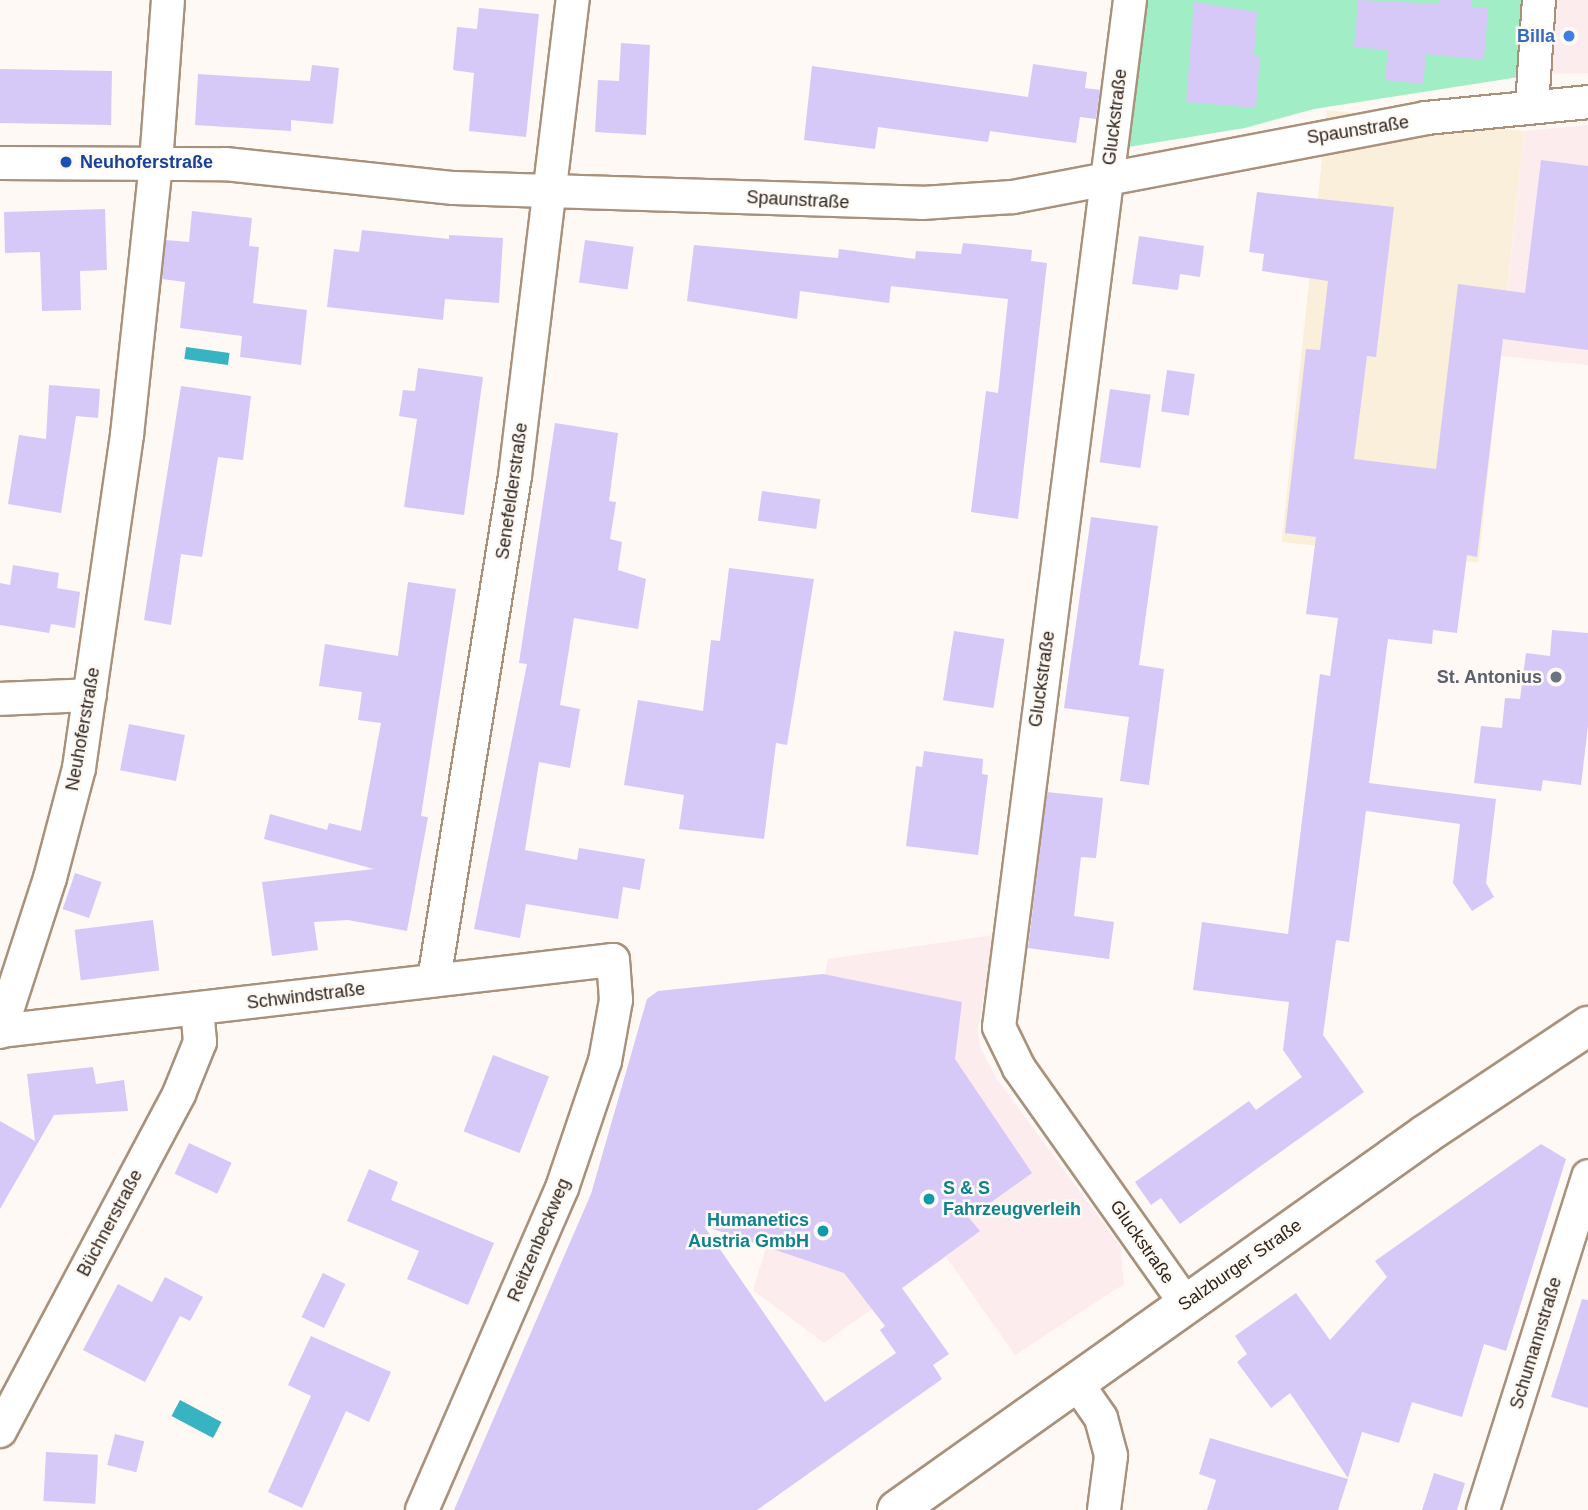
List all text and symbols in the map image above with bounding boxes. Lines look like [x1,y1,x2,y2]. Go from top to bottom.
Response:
place label: Billa [1517,25,1555,47]
marker: Billa [1561,28,1577,44]
street label: Gluckstraße [1098,68,1132,166]
street label: Spaunstraße [1305,111,1411,149]
place label: Neuhoferstraße [80,151,213,173]
marker: Neuhoferstraße [58,154,74,170]
street label: Spaunstraße [746,187,850,213]
street label: Senefelderstraße [492,421,532,561]
street label: Gluckstraße [1025,629,1059,729]
street label: Neuhoferstraße [62,666,104,792]
place label: St. Antonius [1436,666,1542,688]
marker: St. Antonius [1548,669,1564,685]
street label: Schwindstraße [246,978,366,1014]
street label: Büchnerstraße [73,1166,147,1280]
street label: Reitzenbeckweg [503,1175,575,1305]
place label: S & S Fahrzeugverleih [943,1178,1081,1220]
marker: S & S Fahrzeugverleih [921,1191,937,1207]
street label: Gluckstraße [1105,1196,1179,1288]
place label: Humanetics Austria GmbH [688,1210,809,1252]
street label: Salzburger Straße [1174,1214,1306,1316]
marker: Humanetics Austria GmbH [815,1223,831,1239]
street label: Schumannstraße [1506,1274,1566,1412]

